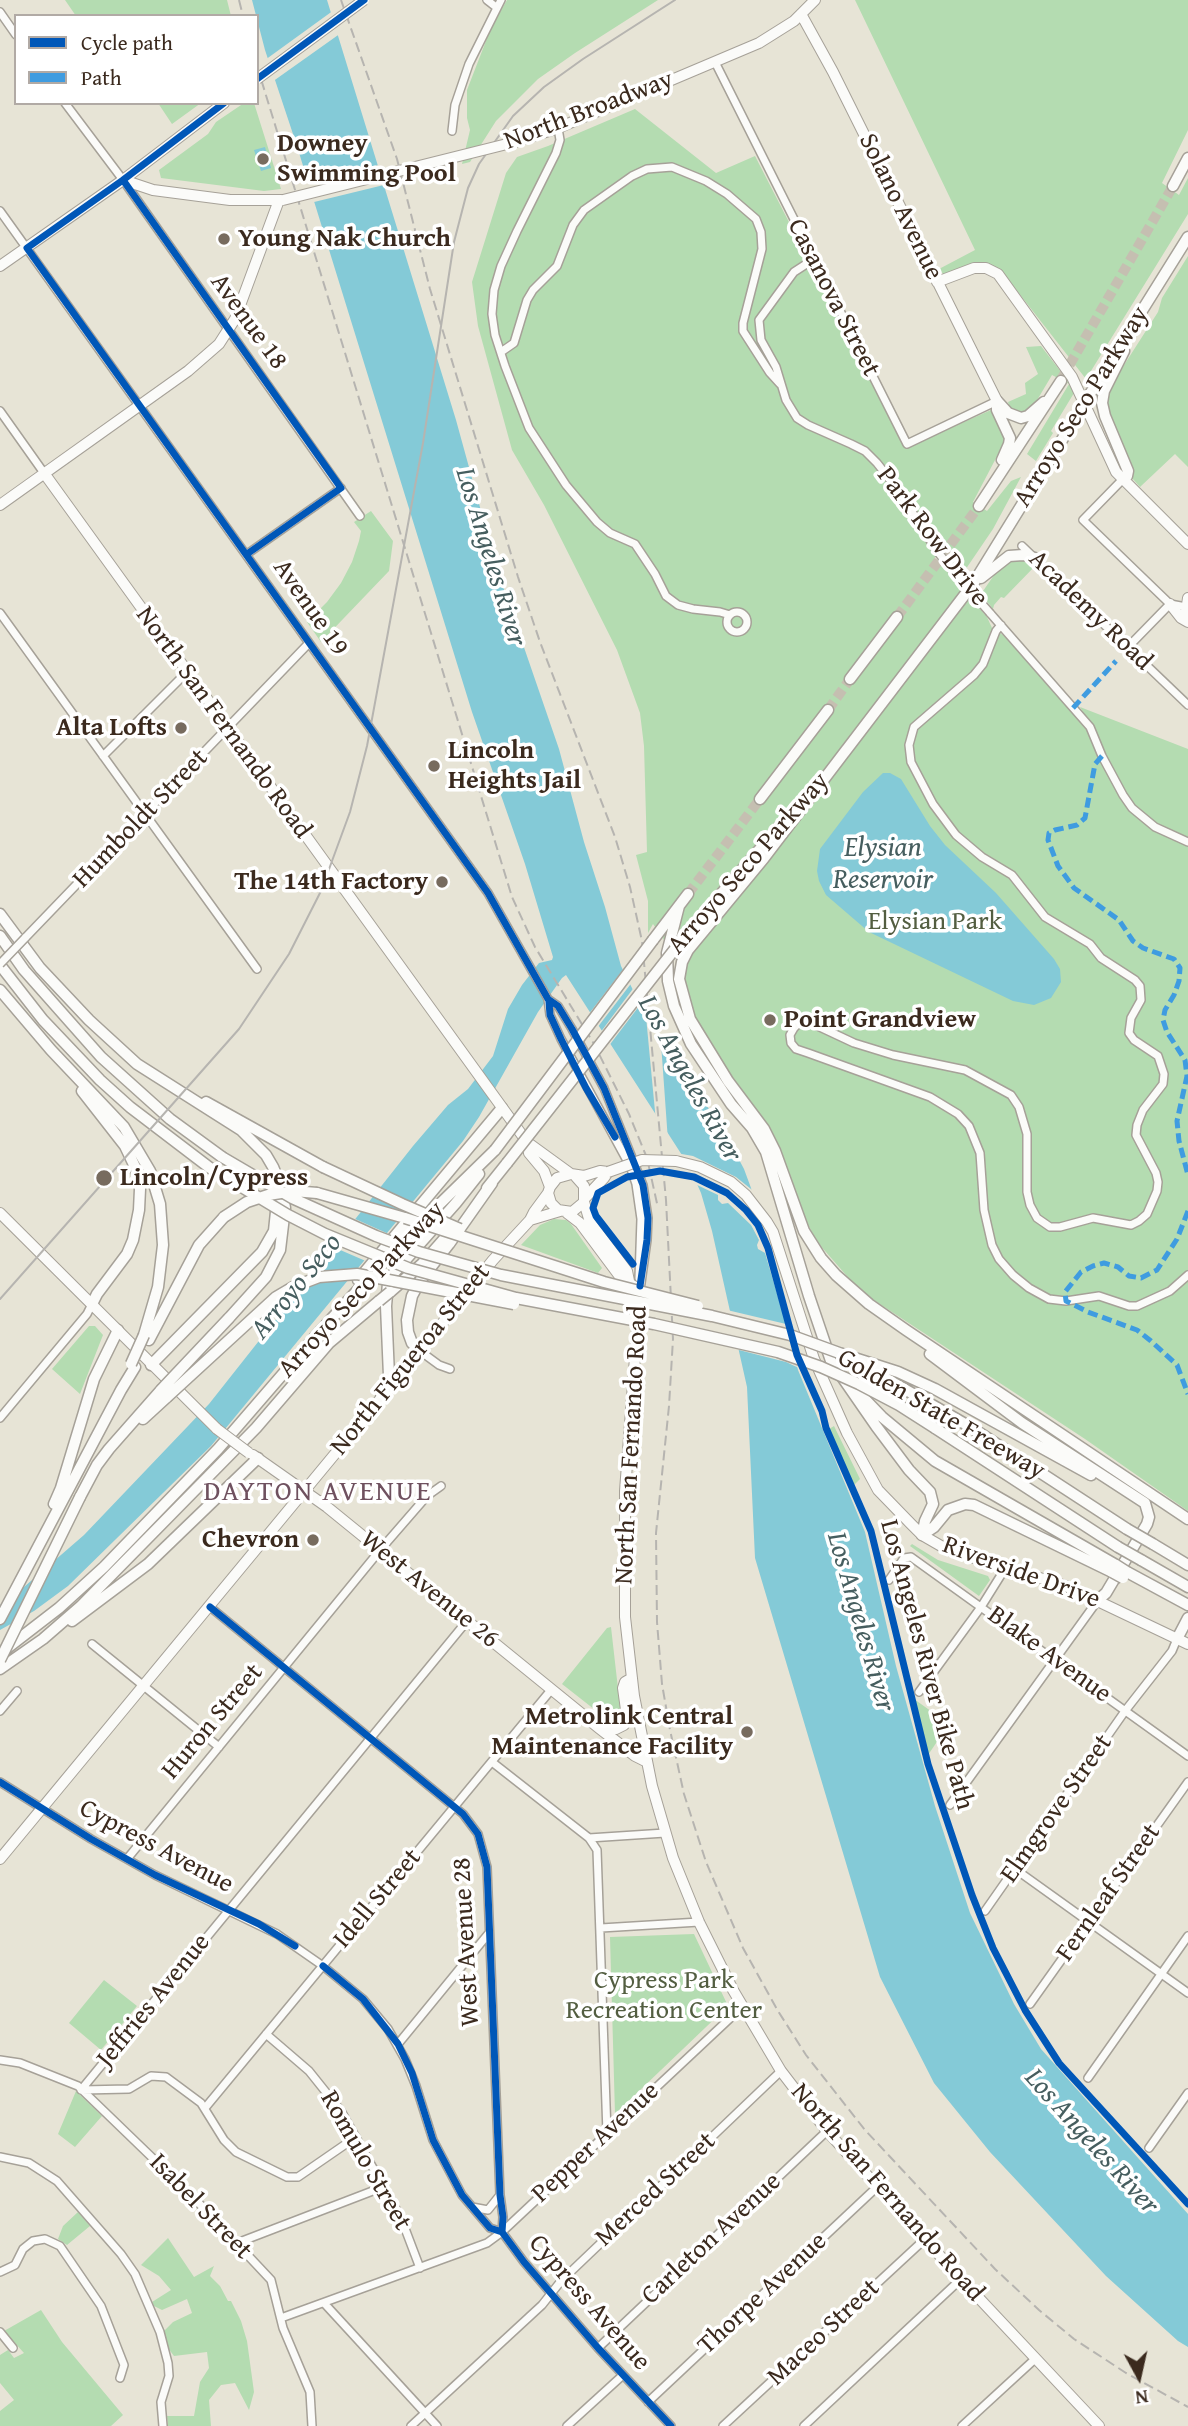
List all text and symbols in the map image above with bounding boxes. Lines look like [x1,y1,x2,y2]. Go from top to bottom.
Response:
legend [14,14,259,105]
text: Cycle path [81,27,173,58]
text: Path [81,62,121,93]
street label: North Broadway [500,64,678,158]
place label: Downey Swimming Pool [277,128,456,190]
street label: Solano Avenue [851,129,949,285]
marker: Downey Swimming Pool [255,151,271,167]
street label: Casanova Street [780,214,886,382]
place label: Young Nak Church [238,223,451,255]
marker: Young Nak Church [216,231,232,247]
street label: Avenue 18 [203,268,293,376]
street label: Arroyo Seco Parkway [1008,301,1156,513]
street label: Park Row Drive [870,461,994,613]
water label: Los Angeles River [447,464,533,650]
street label: Academy Road [1022,544,1158,678]
street label: Avenue 19 [265,554,355,662]
street label: North San Fernando Road [128,601,318,845]
place label: Alta Lofts [56,712,167,744]
marker: Alta Lofts [173,720,189,736]
place label: Lincoln Heights Jail [448,735,581,796]
street label: Humboldt Street [67,743,215,895]
marker: Lincoln Heights Jail [426,758,442,774]
street label: Arroyo Seco Parkway [662,767,836,961]
water label: Elysian Reservoir [833,832,933,898]
place label: The 14th Factory [234,866,428,898]
marker: The 14th Factory [434,874,450,890]
park label: Elysian Park [868,906,1002,938]
water label: Los Angeles River [629,990,749,1168]
place label: Point Grandview [784,1004,976,1036]
marker: Point Grandview [762,1012,778,1028]
place label: Lincoln/Cypress [120,1162,308,1194]
marker: Lincoln/Cypress [94,1168,114,1188]
street label: Arroyo Seco Parkway [272,1195,452,1385]
water label: Arroyo Seco [244,1227,350,1347]
street label: North Figueroa Street [324,1258,498,1462]
street label: North San Fernando Road [609,1305,655,1585]
street label: Golden State Freeway [832,1343,1050,1487]
district label: DAYTON AVENUE [205,1476,431,1510]
street label: Los Angeles River Bike Path [872,1517,980,1813]
place label: Chevron [202,1524,299,1556]
street label: West Avenue 26 [353,1525,505,1655]
water label: Los Angeles River [818,1529,902,1715]
street label: Riverside Drive [938,1530,1104,1616]
marker: Chevron [305,1532,321,1548]
street label: Blake Avenue [981,1600,1117,1710]
street label: Huron Street [156,1658,270,1786]
place label: Metrolink Central Maintenance Facility [492,1701,733,1762]
marker: Metrolink Central Maintenance Facility [739,1724,755,1740]
street label: Elmgrove Street [994,1729,1120,1889]
street label: Cypress Avenue [74,1793,238,1901]
street label: Fernleaf Street [1050,1818,1168,1968]
street label: Idell Street [327,1843,429,1955]
street label: West Avenue 28 [447,1857,487,2027]
street label: Jeffries Avenue [91,1928,217,2074]
park label: Cypress Park Recreation Center [566,1965,762,2026]
water label: Los Angeles River [1017,2062,1165,2222]
street label: Pepper Avenue [526,2076,666,2210]
street label: North San Fernando Road [784,2077,990,2309]
street label: Romulo Street [313,2086,417,2236]
street label: Merced Street [589,2126,723,2254]
street label: Isabel Street [142,2148,258,2266]
street label: Carleton Avenue [636,2166,788,2312]
street label: Thorpe Avenue [692,2226,834,2362]
street label: Cypress Avenue [521,2229,657,2377]
street label: Maceo Street [761,2273,887,2393]
north arrow [1104,2342,1174,2412]
text: N [1134,2383,1150,2413]

